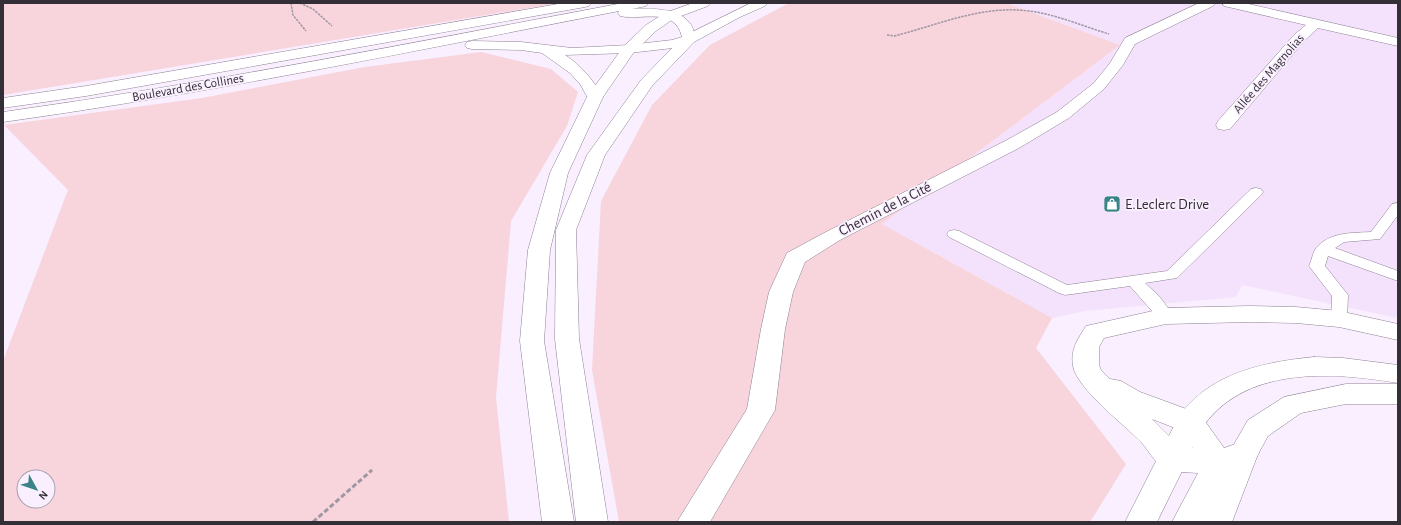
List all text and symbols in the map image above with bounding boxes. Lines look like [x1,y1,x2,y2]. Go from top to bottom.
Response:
street label: Allée des Magnolias [1231,32,1307,116]
street label: Boulevard des Collines [131,72,245,104]
street label: Chemin de la Cité [836,179,934,239]
shop icon: E.Leclerc Drive [1102,194,1122,214]
place label: E.Leclerc Drive [1125,197,1209,212]
north arrow [16,469,56,509]
text: N [37,489,50,502]

